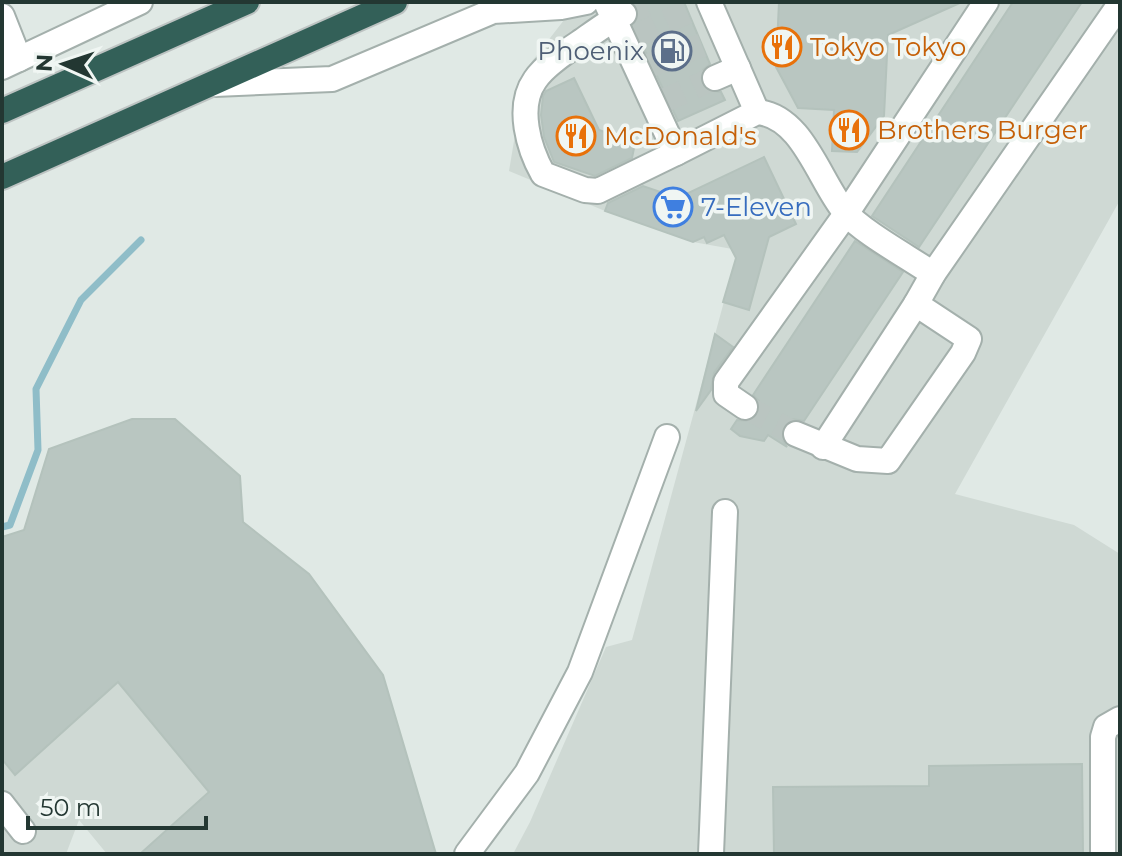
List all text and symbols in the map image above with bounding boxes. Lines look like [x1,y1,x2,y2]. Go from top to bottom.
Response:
north arrow [24,24,104,104]
restaurant icon: Tokyo Tokyo [761,26,803,68]
fuel station icon: Phoenix [651,30,693,72]
place label: Tokyo Tokyo [810,31,966,63]
place label: Phoenix [537,35,644,67]
text: N [31,53,58,73]
restaurant icon: Brothers Burger [828,109,870,151]
place label: Brothers Burger [877,114,1088,146]
restaurant icon: McDonald's [555,115,597,157]
place label: McDonald's [604,120,757,152]
supermarket icon: 7-Eleven [652,186,694,228]
place label: 7-Eleven [701,191,812,223]
scale bar [28,780,206,830]
text: 50 m [40,793,101,822]

